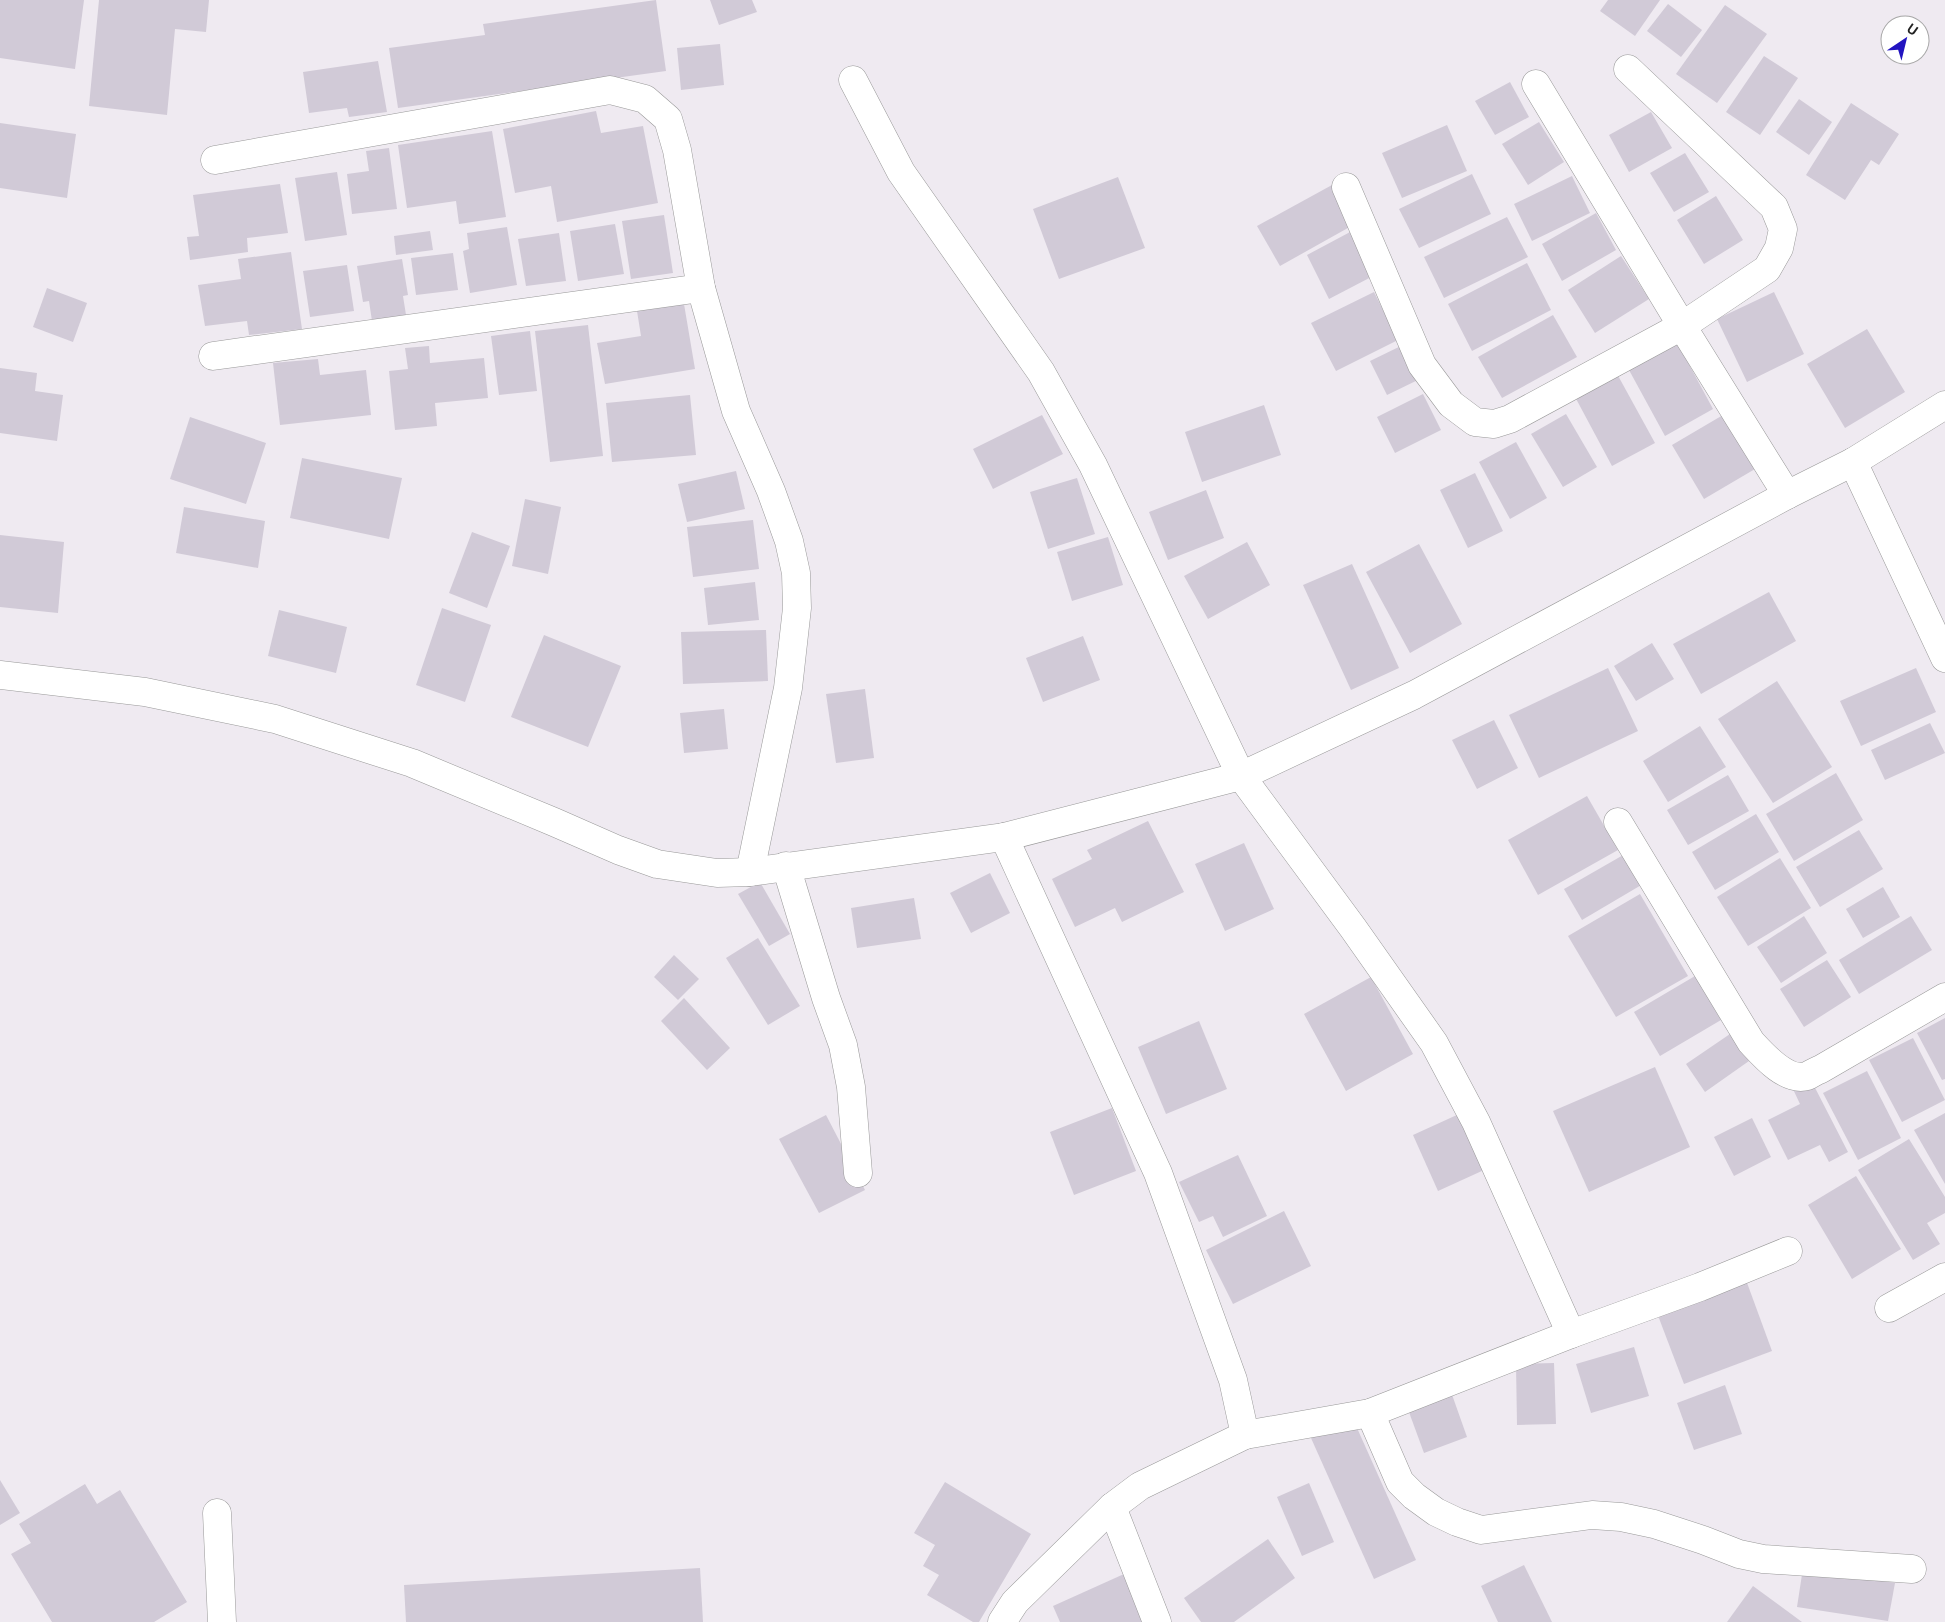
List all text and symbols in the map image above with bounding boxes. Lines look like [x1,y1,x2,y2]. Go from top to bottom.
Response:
north arrow [1880,15,1930,65]
text: U [1903,19,1922,39]

